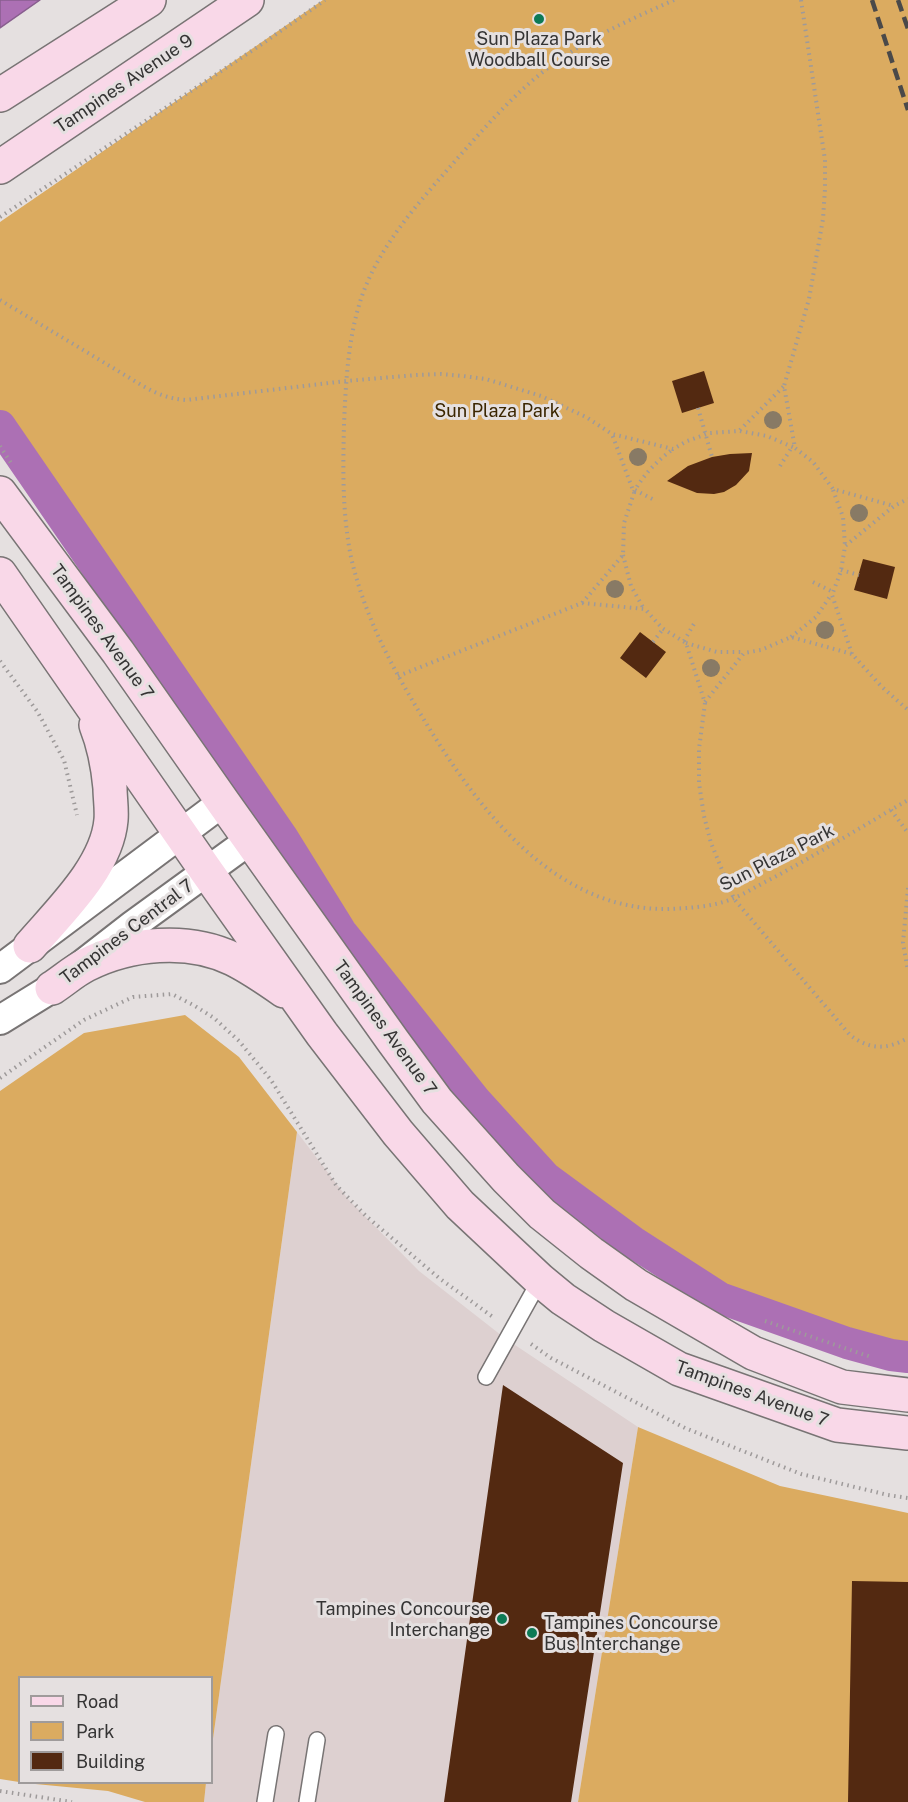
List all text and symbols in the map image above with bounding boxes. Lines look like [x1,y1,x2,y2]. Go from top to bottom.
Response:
marker: Sun Plaza Park Woodball Course [532,12,546,26]
place label: Sun Plaza Park Woodball Course [468,28,610,70]
street label: Tampines Avenue 9 [51,30,197,138]
park label: Sun Plaza Park [434,400,560,422]
street label: Tampines Avenue 7 [46,560,158,704]
street label: Sun Plaza Park [716,820,838,896]
street label: Tampines Central 7 [56,875,198,989]
street label: Tampines Avenue 7 [329,956,441,1100]
street label: Tampines Avenue 7 [672,1356,832,1432]
place label: Tampines Concourse Interchange [316,1598,490,1640]
marker: Tampines Concourse Interchange [495,1612,509,1626]
place label: Tampines Concourse Bus Interchange [544,1612,718,1654]
marker: Tampines Concourse Bus Interchange [525,1626,539,1640]
legend [18,1676,213,1784]
text: Road [76,1691,119,1712]
text: Park [76,1721,114,1742]
text: Building [76,1751,145,1772]

